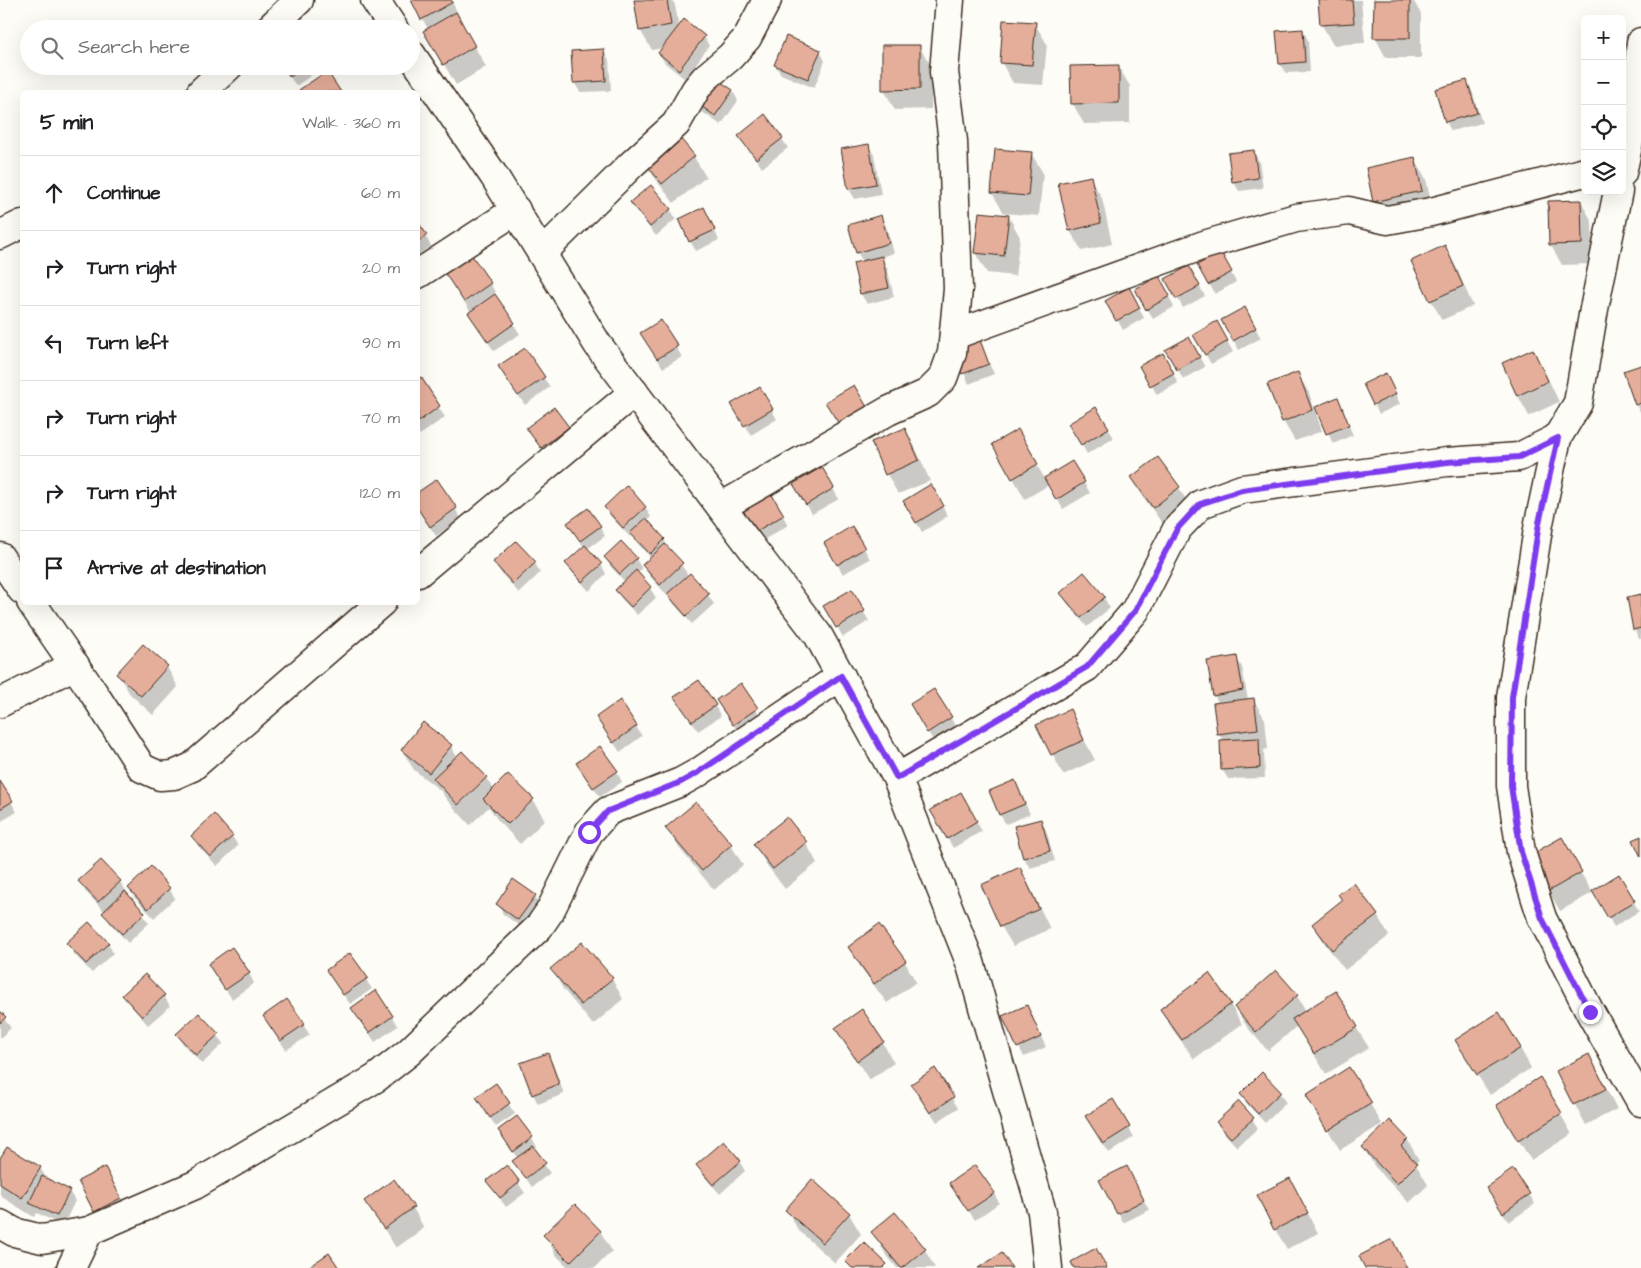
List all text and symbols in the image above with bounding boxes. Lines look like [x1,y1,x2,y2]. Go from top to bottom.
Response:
map controls [1581,15,1626,195]
button: + [1581,15,1626,60]
search box [20,20,420,75]
icon: search [38,34,66,62]
text: Search here [78,34,190,61]
button: − [1581,60,1626,105]
button: locate [1581,105,1626,150]
text: 5 min [40,108,93,137]
text: Walk · 360 m [302,112,400,134]
button: layers [1581,150,1626,195]
icon: ahead [40,179,68,207]
text: Continue [87,180,161,207]
text: 60 m [361,182,400,204]
icon: right [40,254,68,282]
text: Turn right [87,255,176,282]
text: 20 m [362,257,400,279]
icon: left [40,329,68,357]
text: Turn left [87,330,168,357]
text: 90 m [362,332,400,354]
icon: right [40,404,68,432]
text: Turn right [87,405,176,432]
text: 70 m [361,407,400,429]
icon: right [40,479,68,507]
text: Turn right [87,480,176,507]
text: 120 m [360,482,400,504]
icon: arrive [40,554,68,582]
text: Arrive at destination [87,555,266,582]
route start [578,821,601,844]
route end [1579,1001,1602,1024]

